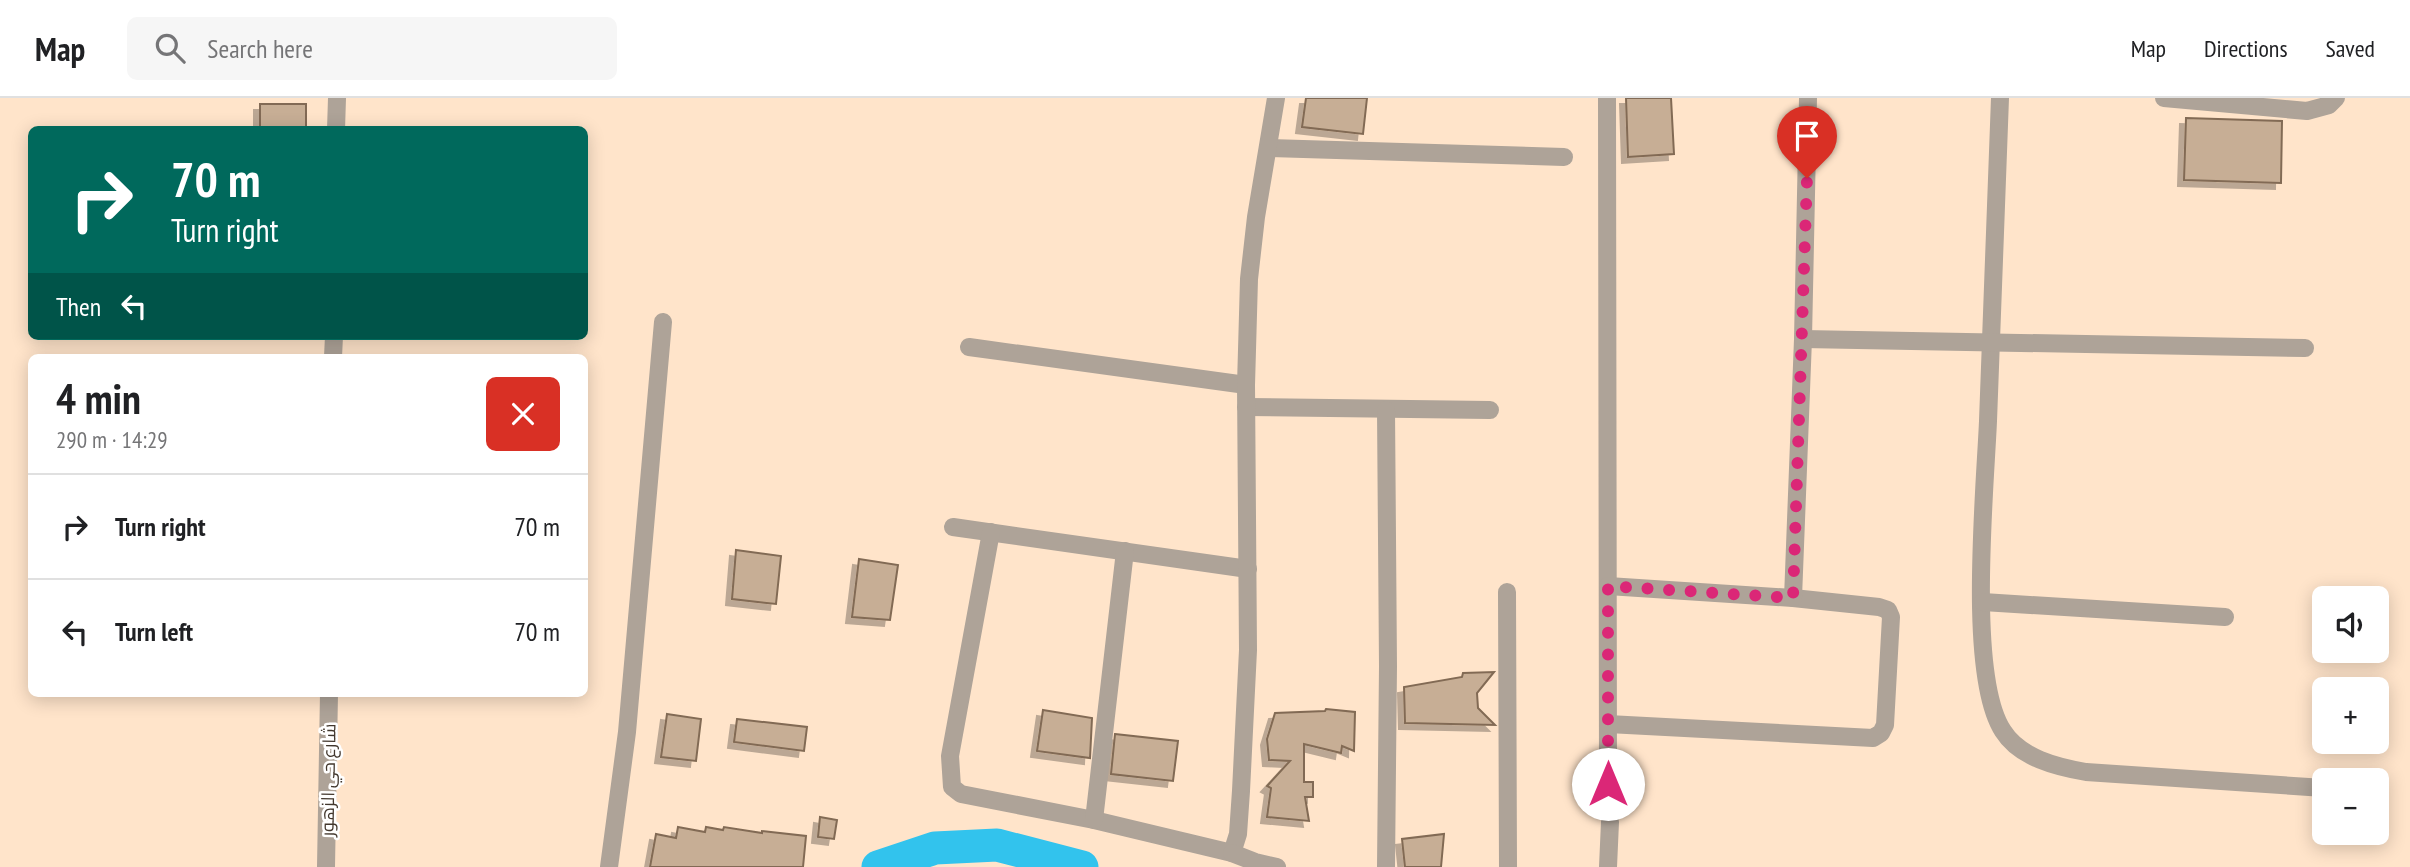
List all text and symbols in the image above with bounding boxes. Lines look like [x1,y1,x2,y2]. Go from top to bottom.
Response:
search box [127,17,617,80]
text: Map [35,27,85,70]
icon: search [151,29,189,67]
text: Search here [207,32,313,65]
text: Map [2131,33,2166,64]
text: Directions [2204,33,2288,64]
text: Saved [2326,33,2375,64]
pin [1777,106,1837,178]
icon: arrive [1788,117,1826,155]
text: 70 m [171,147,260,211]
icon: right [56,154,147,245]
text: Turn right [171,209,279,251]
icon: left [115,287,153,325]
text: Then [56,290,101,323]
text: 4 min [56,371,141,426]
button: close [486,377,560,451]
text: 290 m · 14:29 [56,425,168,454]
icon: right [56,508,94,546]
text: Turn right [115,510,206,543]
text: 70 m [514,510,560,543]
map controls [2312,586,2389,845]
button: sound [2312,586,2389,663]
icon: left [56,613,94,651]
text: Turn left [115,615,193,648]
text: 70 m [514,615,560,648]
button: + [2312,677,2389,754]
street label: شارع حي الزهور [315,723,343,838]
position arrow [1571,747,1645,821]
button: − [2312,768,2389,845]

